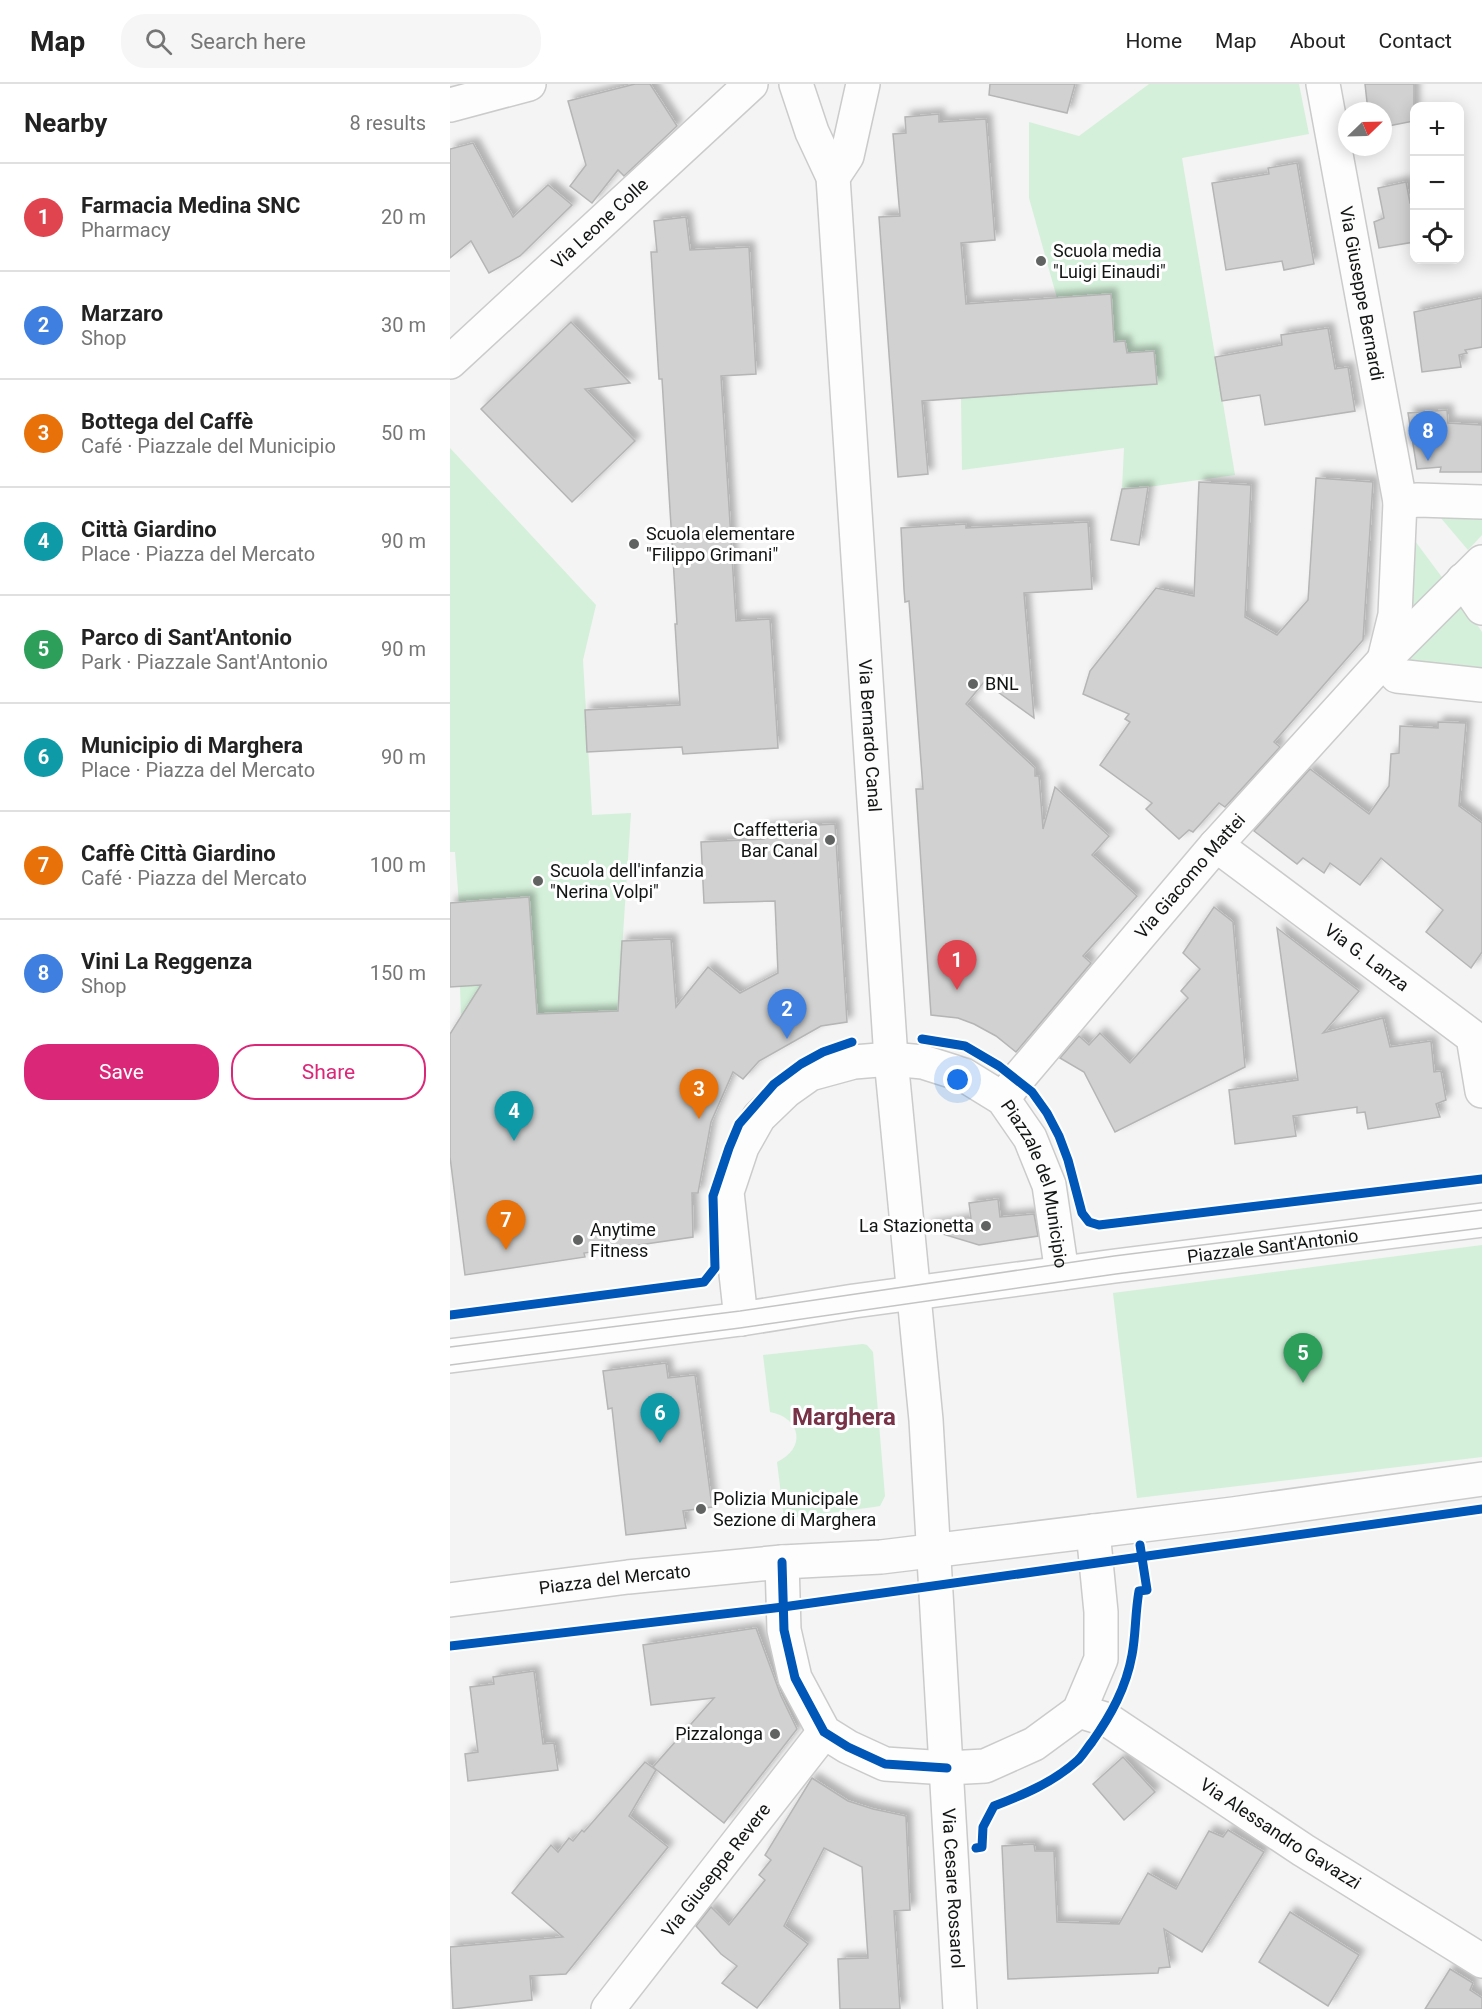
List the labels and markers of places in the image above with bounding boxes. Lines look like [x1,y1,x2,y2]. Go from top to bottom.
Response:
place label: Scuola media "Luigi Einaudi" [1053,240,1166,282]
marker: Scuola media "Luigi Einaudi" [1034,254,1048,268]
pin: 8 [1408,412,1448,461]
place label: Scuola elementare "Filippo Grimani" [646,523,795,565]
marker: Scuola elementare "Filippo Grimani" [627,537,641,551]
place label: BNL [985,673,1019,694]
marker: BNL [966,677,980,691]
place label: Caffetteria Bar Canal [733,819,818,861]
marker: Caffetteria Bar Canal [823,833,837,847]
place label: Scuola dell'infanzia "Nerina Volpi" [550,860,704,902]
marker: Scuola dell'infanzia "Nerina Volpi" [531,874,545,888]
pin: 1 [938,940,976,990]
pin: 2 [768,990,806,1039]
pin: 3 [680,1070,718,1119]
pin: 4 [494,1092,534,1141]
pin: 7 [486,1200,526,1250]
place label: La Stazionetta [859,1215,974,1236]
place label: Anytime Fitness [590,1219,656,1261]
marker: La Stazionetta [979,1219,993,1233]
marker: Anytime Fitness [571,1233,585,1247]
pin: 5 [1284,1334,1322,1383]
pin: 6 [640,1394,680,1443]
place label: Polizia Municipale Sezione di Marghera [713,1488,876,1530]
marker: Polizia Municipale Sezione di Marghera [694,1502,708,1516]
place label: Pizzalonga [675,1723,763,1744]
marker: Pizzalonga [768,1727,782,1741]

